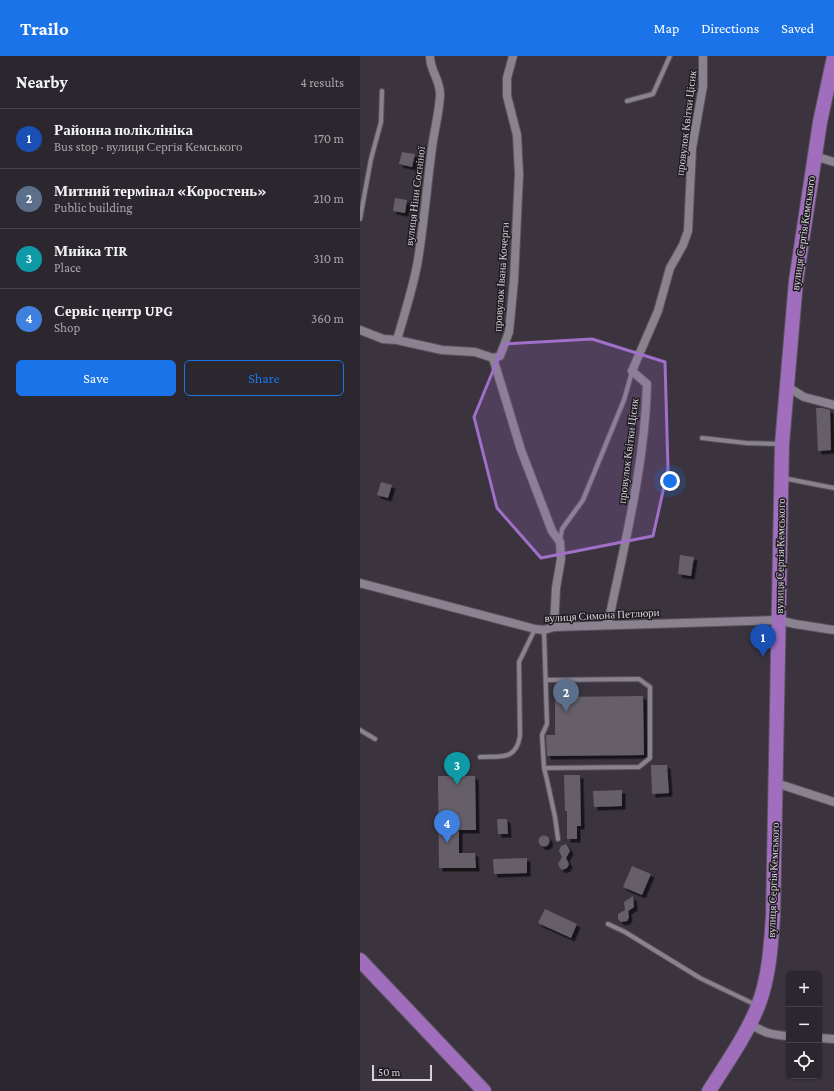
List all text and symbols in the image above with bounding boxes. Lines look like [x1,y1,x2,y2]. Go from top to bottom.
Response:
text: Trailo [20,18,69,39]
text: Map [654,20,679,36]
text: Directions [701,20,759,36]
text: Saved [781,20,814,36]
street label: провулок Квітки Цісик [674,69,698,176]
text: Nearby [16,73,68,92]
text: 4 results [300,75,344,90]
text: Районна поліклініка [54,122,193,138]
text: 1 [27,131,31,146]
text: 170 m [314,131,344,146]
text: Bus stop · вулиця Сергія Кемського [54,139,243,154]
street label: вулиця Ніни Сосніної [403,144,427,247]
street label: вулиця Сергія Кемського [789,175,817,291]
text: Митний термінал «Коростень» [54,183,267,199]
text: 2 [26,191,32,206]
text: 210 m [313,191,344,206]
text: Public building [54,200,133,215]
street label: провулок Івана Кочерги [491,222,511,332]
text: Мийка TIR [54,243,127,259]
text: 3 [26,251,32,266]
text: 310 m [313,251,344,266]
text: Place [54,260,81,275]
text: Сервіс центр UPG [54,303,173,319]
text: 4 [25,311,33,326]
text: 360 m [311,311,344,326]
text: Shop [54,320,80,335]
button: Save [16,360,176,396]
button: Share [184,360,344,396]
street label: провулок Квітки Цісик [616,397,640,504]
your location [660,471,680,491]
street label: вулиця Сергія Кемського [773,498,787,614]
street label: вулиця Симона Петлюри [544,606,660,624]
pin: 1 [750,624,776,657]
pin: 2 [553,679,579,712]
pin: 3 [444,752,470,785]
pin: 4 [434,810,460,843]
street label: вулиця Сергія Кемського [765,822,781,938]
map controls [786,971,822,1079]
button: + [786,971,822,1007]
button: − [786,1007,822,1043]
button: locate [786,1043,822,1079]
scale bar [372,1063,432,1082]
text: 50 m [378,1066,400,1078]

